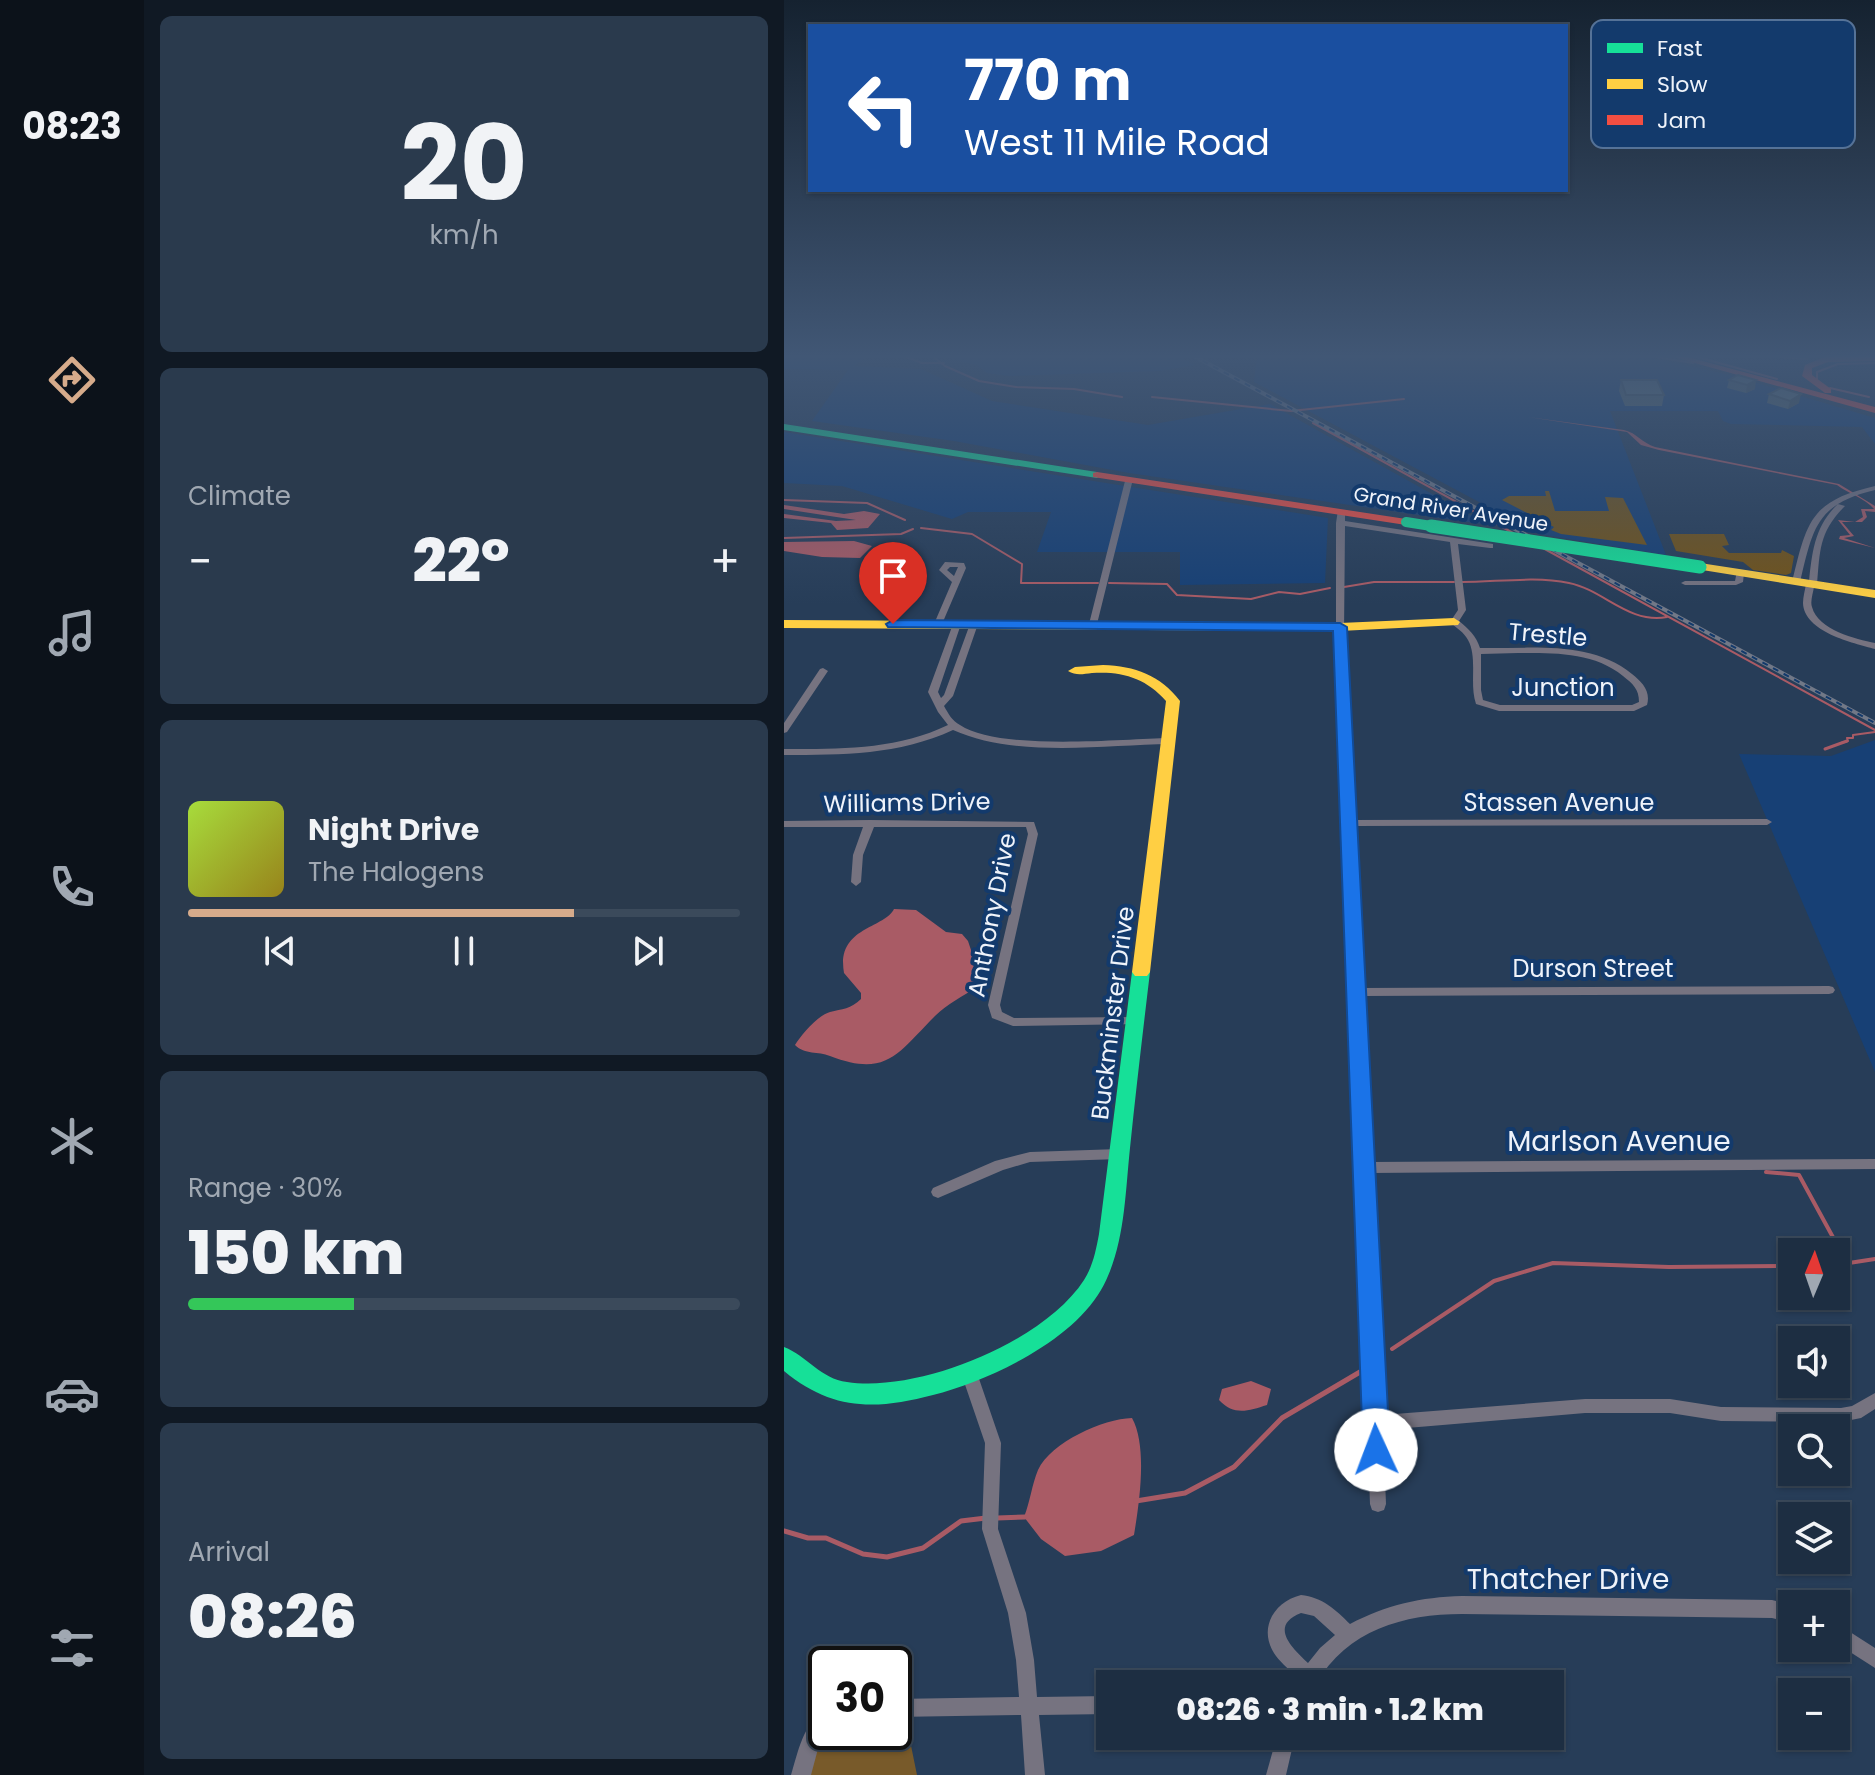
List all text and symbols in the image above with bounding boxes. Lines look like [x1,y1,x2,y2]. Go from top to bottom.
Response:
legend [1591,20,1855,148]
text: Fast [1657,33,1702,64]
text: 770 m [964,41,1132,120]
icon: left [832,56,936,160]
text: Slow [1657,69,1707,100]
text: 20 [400,91,528,236]
text: 08:23 [22,101,122,152]
text: Jam [1657,105,1706,136]
text: West 11 Mile Road [964,117,1270,168]
text: km/h [429,217,499,253]
icon: directions [44,352,100,408]
text: Climate [188,478,291,514]
street label: Grand River Avenue [1352,480,1550,538]
text: 22° [413,519,510,603]
text: − [188,531,212,592]
text: + [710,531,740,592]
pin [859,542,927,624]
icon: arrive [871,554,915,598]
icon: music [44,605,100,661]
street label: Trestle [1507,615,1589,654]
street label: Junction [1511,671,1615,704]
street label: Williams Drive [823,785,991,820]
street label: Stassen Avenue [1464,786,1654,819]
text: Night Drive [308,808,479,851]
street label: Anthony Drive [959,830,1024,1000]
text: The Halogens [308,854,484,890]
icon: phone [44,859,100,915]
street label: Buckminster Drive [1083,904,1142,1121]
icon: previous [258,929,302,973]
icon: pause [442,929,486,973]
icon: next [626,929,670,973]
street label: Durson Street [1512,952,1674,985]
icon: climate [44,1113,100,1169]
street label: Marlson Avenue [1507,1122,1731,1161]
text: Range · 30% [188,1170,343,1206]
text: 150 km [188,1211,404,1295]
north arrow [1778,1238,1850,1310]
map controls [1778,1238,1850,1750]
button: sound [1778,1326,1850,1398]
icon: car [44,1366,100,1422]
position arrow [1334,1408,1418,1492]
button: search [1778,1414,1850,1486]
button: layers [1778,1502,1850,1574]
text: Arrival [188,1534,270,1570]
street label: Thatcher Drive [1467,1560,1669,1599]
text: 08:26 [188,1575,357,1659]
button: + [1778,1590,1850,1662]
icon: filters [44,1620,100,1676]
speed limit sign: 30 [808,1646,912,1750]
button: − [1778,1678,1850,1750]
text: 08:26 · 3 min · 1.2 km [1176,1688,1484,1731]

